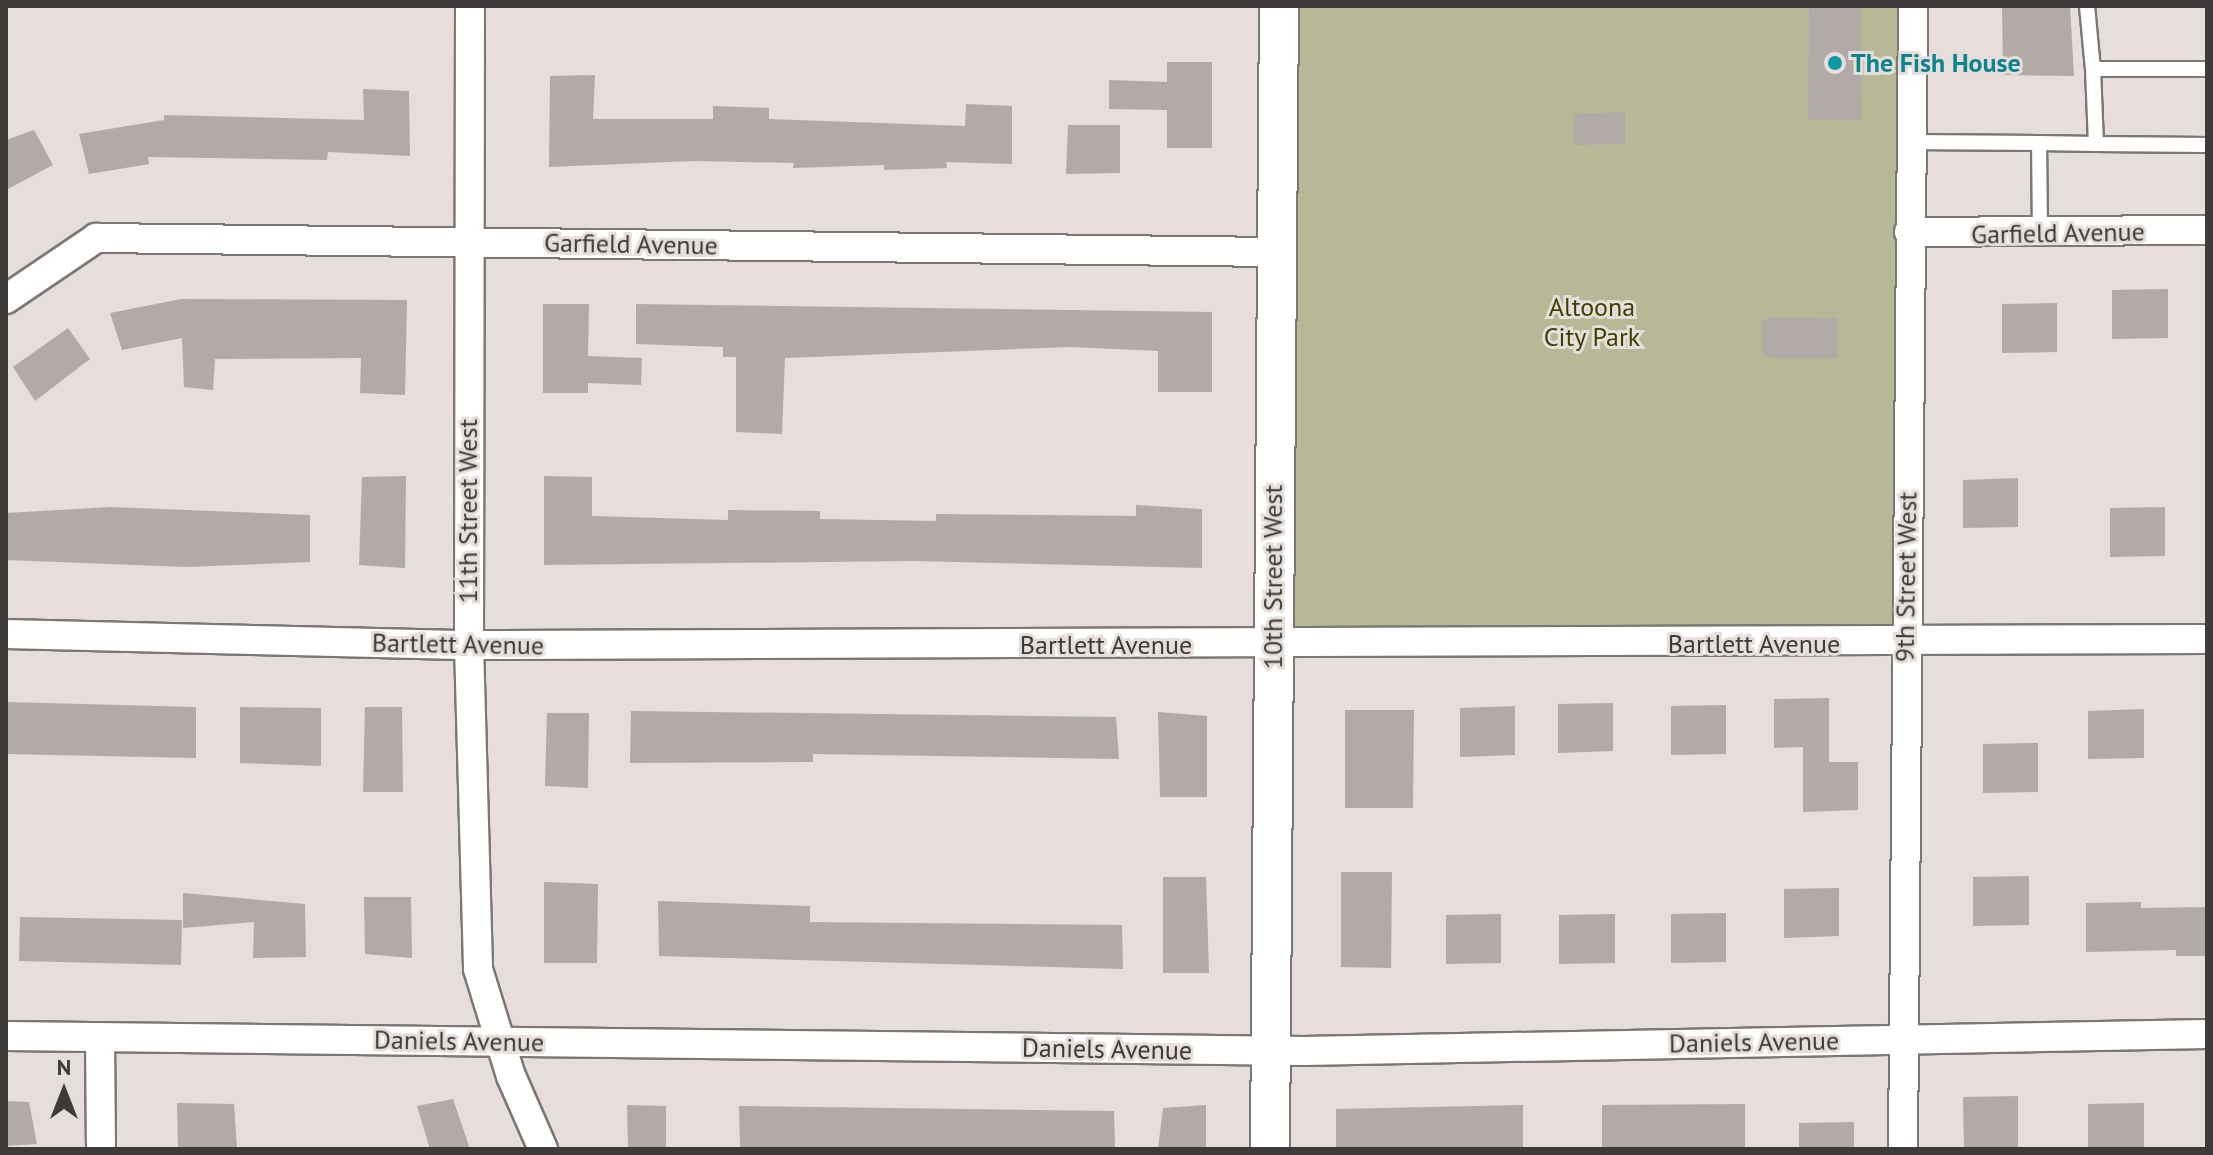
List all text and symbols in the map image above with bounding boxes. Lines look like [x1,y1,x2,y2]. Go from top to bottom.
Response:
place label: The Fish House [1851,47,2021,79]
marker: The Fish House [1826,54,1844,72]
street label: Garfield Avenue [1970,216,2146,250]
street label: Garfield Avenue [543,227,719,261]
park label: Altoona City Park [1543,291,1641,352]
street label: 11th Street West [452,418,484,604]
street label: 10th Street West [1257,484,1289,670]
street label: 9th Street West [1889,491,1923,663]
street label: Bartlett Avenue [371,627,545,661]
street label: Bartlett Avenue [1667,628,1841,660]
street label: Bartlett Avenue [1019,629,1193,661]
street label: Daniels Avenue [373,1024,545,1058]
street label: Daniels Avenue [1668,1025,1840,1059]
street label: Daniels Avenue [1021,1032,1193,1066]
north arrow [24,1051,104,1131]
text: N [57,1053,71,1081]

